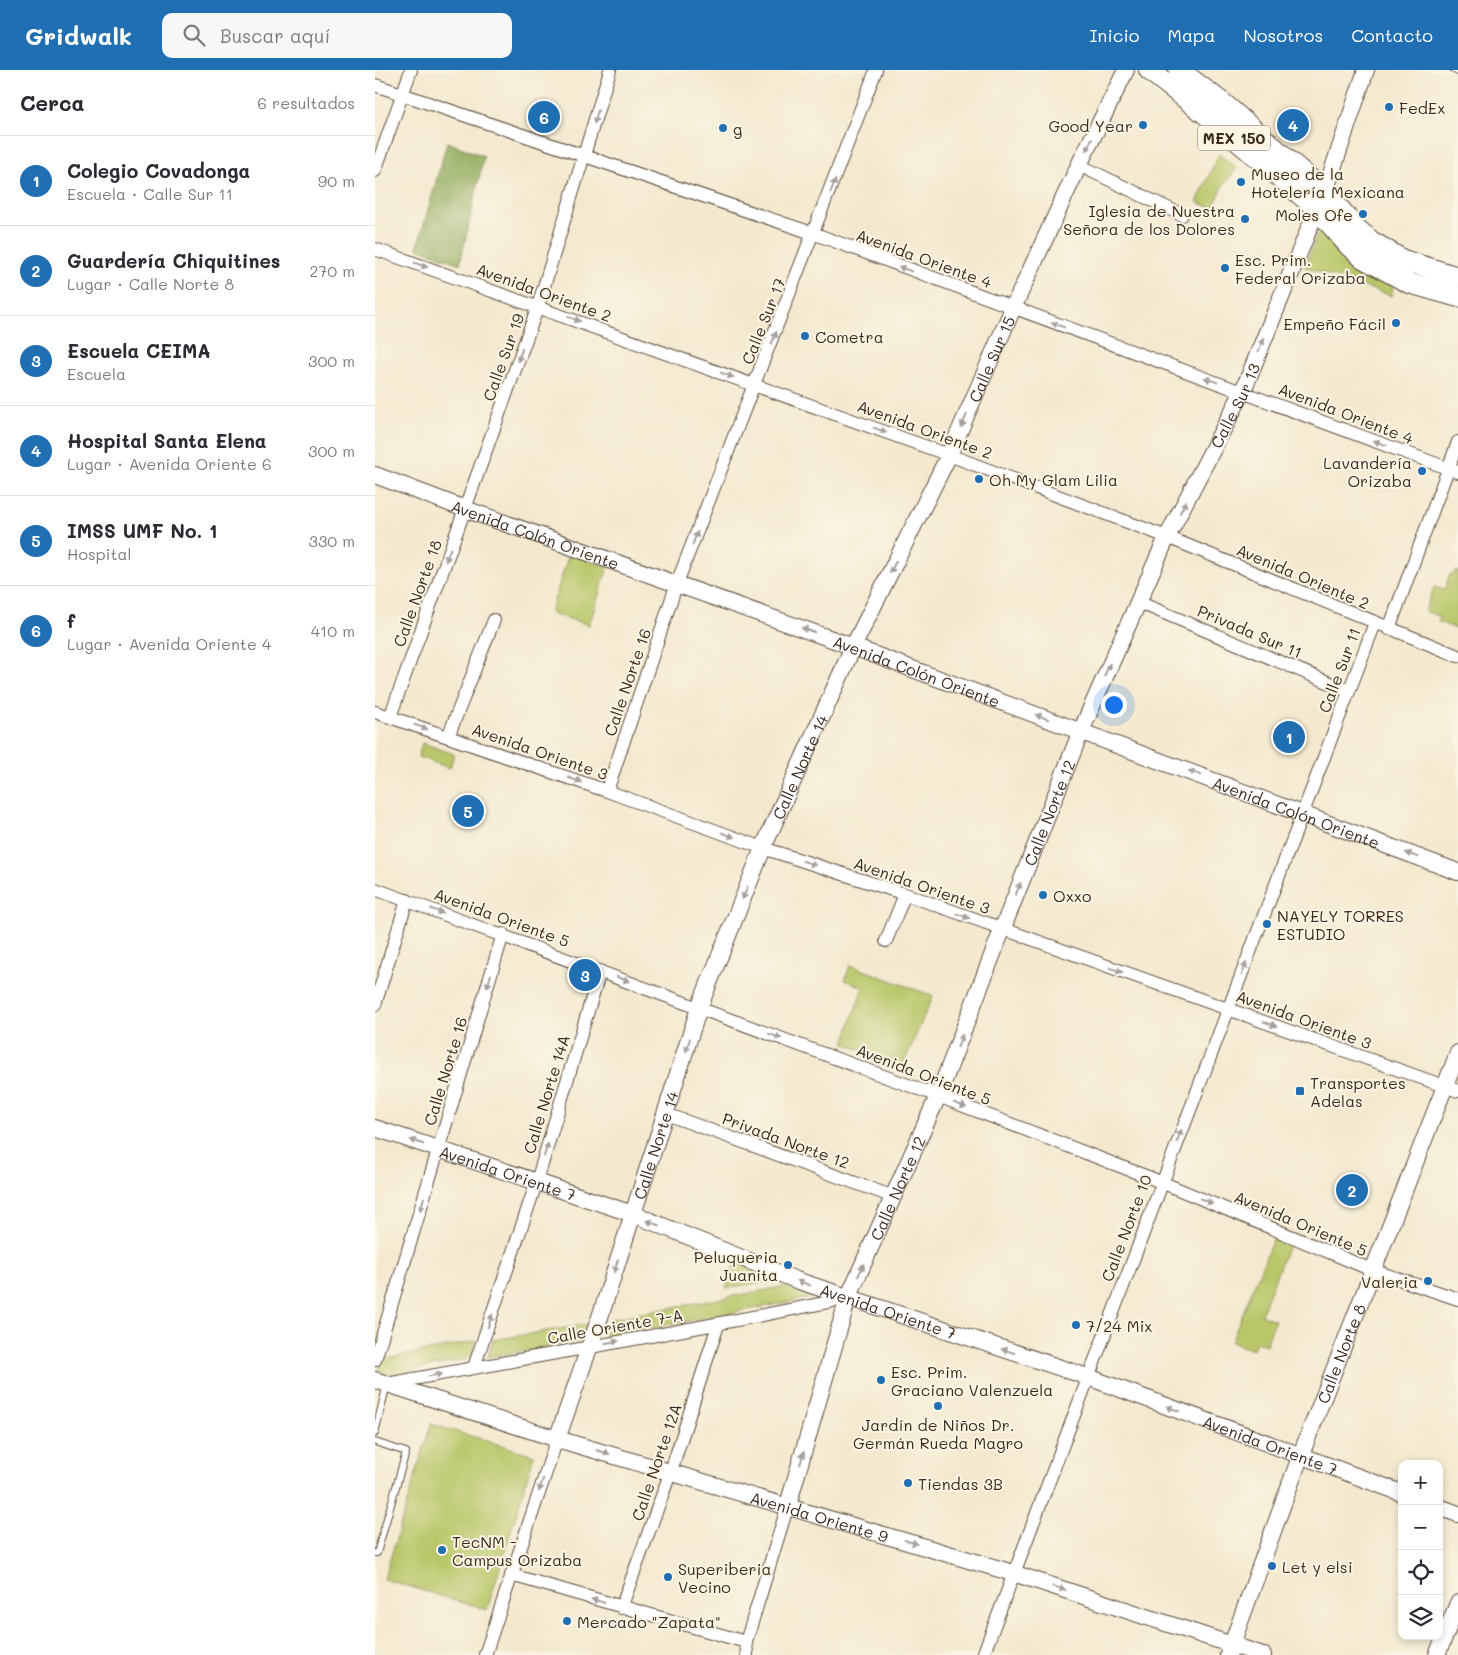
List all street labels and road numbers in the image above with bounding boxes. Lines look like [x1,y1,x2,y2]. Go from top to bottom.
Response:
road number: MEX 150 [1198,126,1270,150]
street label: Avenida Oriente 4 [853,224,995,292]
street label: Avenida Oriente 2 [474,258,614,326]
street label: Calle Sur 17 [736,275,790,367]
street label: Calle Sur 19 [477,310,529,404]
street label: Calle Sur 15 [963,312,1019,405]
street label: Calle Sur 13 [1205,360,1264,451]
street label: Avenida Oriente 4 [1276,378,1417,449]
street label: Avenida Oriente 2 [855,395,995,463]
street label: Avenida Colón Oriente [449,494,622,573]
street label: Calle Norte 18 [388,536,446,650]
street label: Avenida Oriente 2 [1233,539,1373,613]
street label: Privada Sur 11 [1195,600,1305,662]
street label: Calle Sur 11 [1313,624,1365,716]
street label: Calle Norte 16 [599,625,655,739]
street label: Avenida Colón Oriente [830,630,1003,711]
street label: Calle Norte 14 [767,711,832,823]
street label: Avenida Oriente 3 [469,718,611,784]
street label: Calle Norte 12 [1018,757,1079,868]
street label: Avenida Colón Oriente [1210,771,1383,852]
street label: Avenida Oriente 3 [851,852,993,918]
street label: Avenida Oriente 5 [431,883,573,951]
street label: Avenida Oriente 3 [1233,985,1375,1053]
street label: Calle Norte 16 [418,1014,472,1128]
street label: Calle Norte 14A [518,1032,574,1156]
street label: Avenida Oriente 5 [854,1039,994,1109]
street label: Calle Norte 14 [628,1088,682,1202]
street label: Privada Norte 12 [720,1107,852,1173]
street label: Calle Norte 12 [865,1133,929,1243]
street label: Avenida Oriente 7 [437,1140,579,1205]
street label: Calle Norte 10 [1096,1171,1156,1284]
street label: Avenida Oriente 5 [1231,1185,1371,1261]
street label: Avenida Oriente 7 [817,1278,959,1343]
street label: Calle Norte 8 [1312,1300,1370,1406]
street label: Calle Oriente 7-A [545,1304,685,1348]
street label: Calle Norte 12A [626,1400,686,1524]
street label: Avenida Oriente 7 [1200,1410,1341,1479]
street label: Avenida Oriente 9 [748,1486,891,1546]

